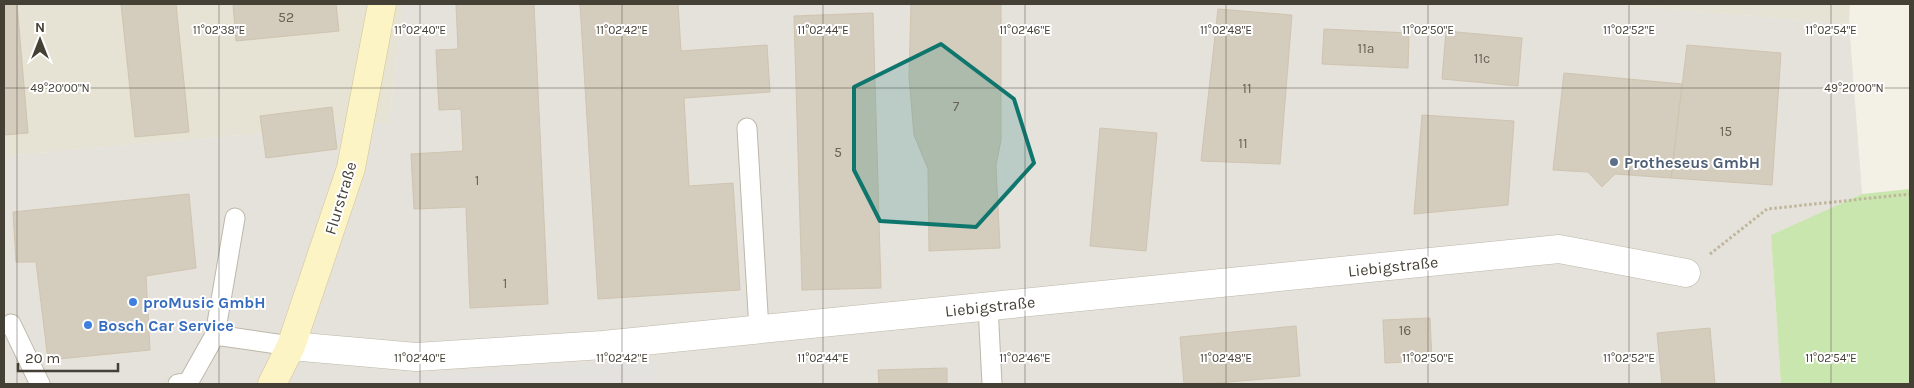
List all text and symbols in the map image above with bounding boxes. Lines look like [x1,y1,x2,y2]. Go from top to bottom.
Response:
house number: 52 [278,9,294,26]
north arrow [15,15,65,65]
text: N [35,19,45,36]
text: 11°02'38"E [193,23,245,37]
text: 11°02'40"E [394,23,446,37]
text: 11°02'42"E [596,23,648,37]
text: 11°02'44"E [797,23,849,37]
text: 11°02'46"E [999,23,1051,37]
text: 11°02'48"E [1200,23,1252,37]
text: 11°02'50"E [1402,23,1454,37]
text: 11°02'52"E [1603,23,1655,37]
text: 11°02'54"E [1805,23,1857,37]
house number: 11a [1358,40,1374,57]
house number: 11c [1474,50,1490,67]
house number: 11 [1242,80,1252,97]
text: 49°20'00"N [30,81,90,95]
text: 49°20'00"N [1824,81,1884,95]
house number: 7 [953,98,960,115]
house number: 15 [1720,123,1732,140]
house number: 11 [1238,135,1248,152]
house number: 5 [834,144,842,161]
place label: Protheseus GmbH [1624,153,1760,172]
marker: Protheseus GmbH [1608,156,1620,168]
street label: Flurstraße [320,159,361,237]
house number: 1 [475,172,479,189]
street label: Liebigstraße [1347,252,1439,281]
house number: 1 [503,275,507,292]
street label: Liebigstraße [944,292,1036,321]
place label: proMusic GmbH [143,293,265,312]
marker: proMusic GmbH [127,296,139,308]
place label: Bosch Car Service [98,316,234,335]
marker: Bosch Car Service [82,319,94,331]
house number: 16 [1399,322,1411,339]
scale bar [18,340,118,372]
text: 20 m [25,349,60,367]
text: 11°02'40"E [394,351,446,365]
text: 11°02'42"E [596,351,648,365]
text: 11°02'44"E [797,351,849,365]
text: 11°02'46"E [999,351,1051,365]
text: 11°02'48"E [1200,351,1252,365]
text: 11°02'50"E [1402,351,1454,365]
text: 11°02'52"E [1603,351,1655,365]
text: 11°02'54"E [1805,351,1857,365]

